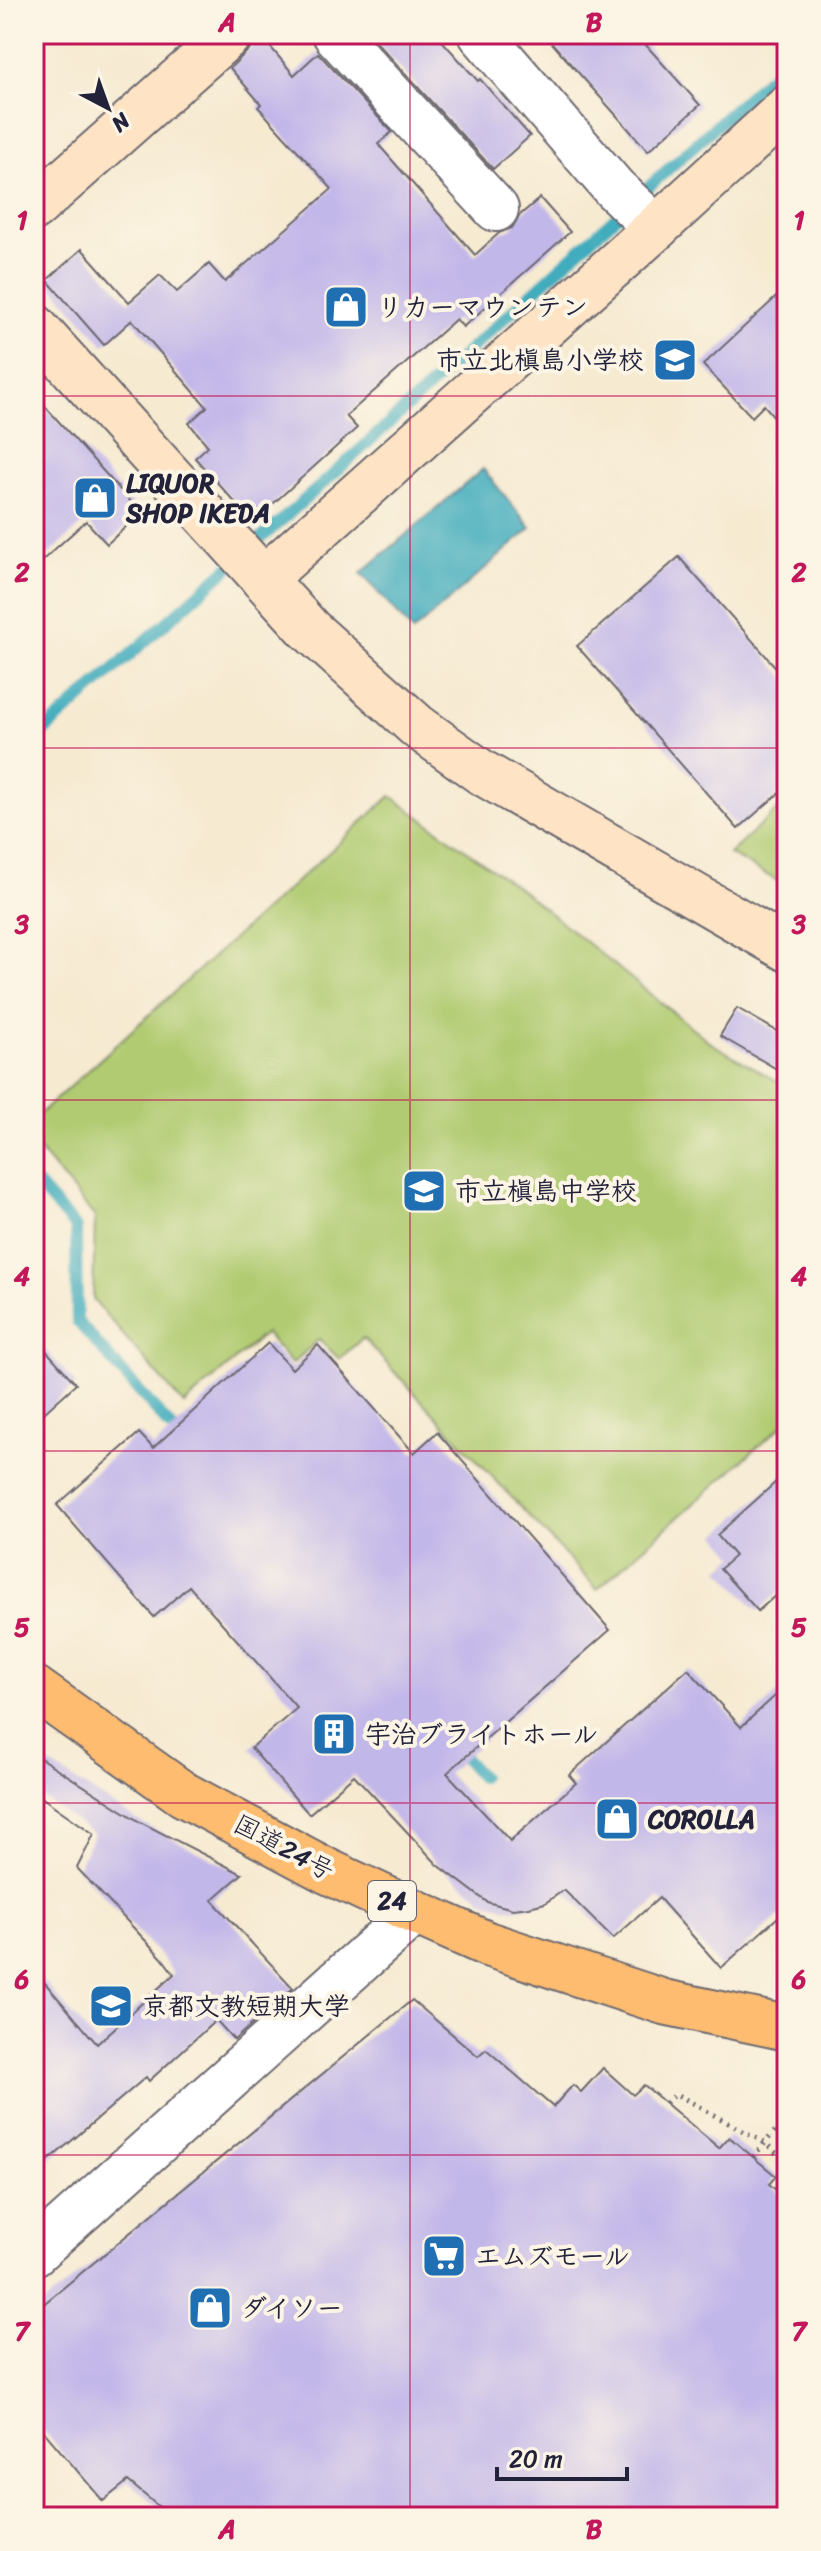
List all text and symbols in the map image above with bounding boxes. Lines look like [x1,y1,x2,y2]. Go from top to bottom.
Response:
text: A [217,0,236,45]
text: B [586,0,603,45]
north arrow [68,68,148,148]
text: N [102,102,140,143]
text: 1 [16,197,28,243]
text: 1 [793,197,805,243]
shop icon: リカーマウンテン [322,283,370,331]
place label: リカーマウンテン [377,284,588,330]
school or university icon: 市立北槇島小学校 [651,336,699,384]
place label: 市立北槇島小学校 [436,337,644,383]
place label: LIQUOR SHOP IKEDA [125,460,270,536]
shop icon: LIQUOR SHOP IKEDA [71,474,119,522]
text: 2 [13,549,30,595]
text: 2 [790,549,807,595]
text: 3 [14,901,30,947]
text: 3 [791,901,807,947]
school or university icon: 市立槇島中学校 [400,1167,448,1215]
place label: 市立槇島中学校 [455,1168,637,1214]
text: 4 [14,1253,30,1299]
text: 4 [791,1253,807,1299]
text: 5 [14,1604,30,1650]
text: 5 [791,1604,807,1650]
building icon: 宇治ブライトホール [310,1710,358,1758]
place label: 宇治ブライトホール [365,1711,598,1757]
shop icon: COROLLA [593,1795,641,1843]
place label: COROLLA [647,1796,755,1842]
street label: 国道24号 [225,1801,343,1893]
road number: 24 [368,1881,416,1921]
text: 6 [14,1956,30,2002]
text: 6 [791,1956,807,2002]
school or university icon: 京都文教短期大学 [87,1982,135,2030]
place label: 京都文教短期大学 [142,1983,350,2029]
supermarket icon: エムズモール [420,2232,468,2280]
place label: エムズモール [475,2233,630,2279]
shop icon: ダイソー [186,2284,234,2332]
place label: ダイソー [241,2285,342,2331]
text: 7 [15,2308,32,2354]
text: 7 [792,2308,809,2354]
scale bar [497,2431,627,2481]
text: 20 m [509,2438,563,2480]
text: A [217,2506,236,2551]
text: B [586,2506,603,2551]

